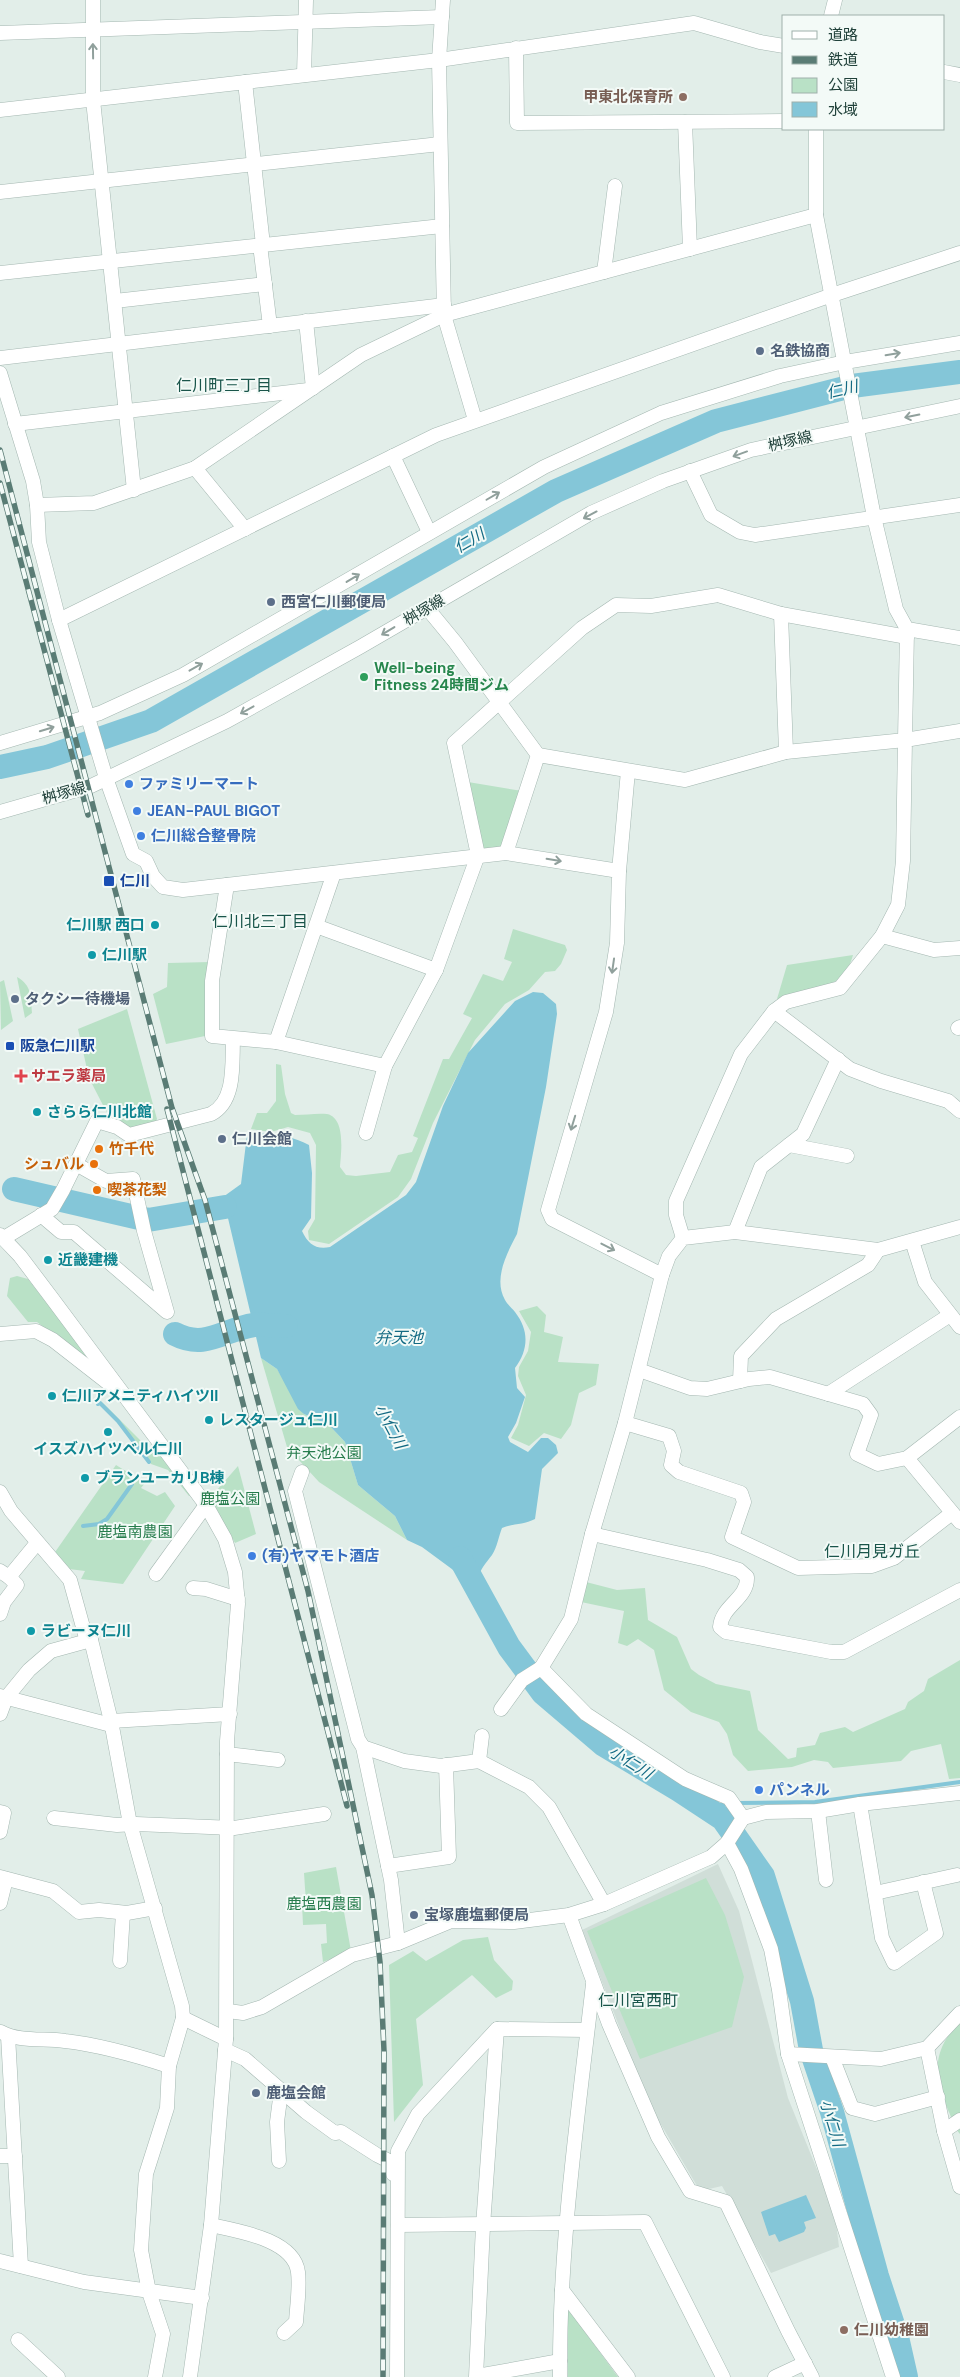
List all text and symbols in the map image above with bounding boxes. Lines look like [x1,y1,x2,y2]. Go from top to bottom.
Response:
legend [782,15,945,130]
text: 道路 [828,25,858,45]
one-way arrow [88,44,98,60]
text: 鉄道 [828,50,858,70]
text: 公園 [828,75,858,95]
place label: 甲東北保育所 [583,87,673,107]
marker: 甲東北保育所 [677,91,689,103]
text: 水域 [828,100,858,120]
place label: 名鉄協商 [770,341,830,361]
marker: 名鉄協商 [754,345,766,357]
one-way arrow [885,348,901,358]
district label: 仁川町三丁目 [176,375,272,396]
water label: 仁川 [824,375,862,403]
one-way arrow [905,411,921,421]
street label: 桝塚線 [766,426,814,456]
one-way arrow [732,449,748,459]
one-way arrow [485,490,499,500]
one-way arrow [582,510,597,520]
water label: 仁川 [450,522,490,558]
one-way arrow [345,572,359,582]
street label: 桝塚線 [400,590,448,630]
place label: 西宮仁川郵便局 [281,592,386,612]
marker: 西宮仁川郵便局 [265,596,277,608]
one-way arrow [382,626,396,636]
place label: Well-being Fitness 24時間ジム [374,658,509,695]
one-way arrow [189,662,203,672]
marker: Well-being Fitness 24時間ジム [358,671,370,683]
one-way arrow [239,705,254,715]
one-way arrow [38,723,54,733]
place label: ファミリーマート [139,774,259,794]
street label: 桝塚線 [40,777,88,809]
marker: ファミリーマート [123,778,135,790]
place label: JEAN-PAUL BIGOT [147,801,280,821]
marker: JEAN-PAUL BIGOT [131,805,143,817]
place label: 仁川総合整骨院 [151,826,256,846]
marker: 仁川総合整骨院 [135,830,147,842]
one-way arrow [545,856,561,866]
place label: 仁川 [120,871,150,891]
marker: 仁川 [102,874,116,888]
district label: 仁川北三丁目 [212,911,308,932]
place label: 仁川駅 西口 [66,915,145,935]
marker: 仁川駅 西口 [149,919,161,931]
place label: 仁川駅 [102,945,147,965]
marker: 仁川駅 [86,949,98,961]
one-way arrow [608,958,618,974]
place label: タクシー待機場 [25,989,130,1009]
marker: タクシー待機場 [9,993,21,1005]
place label: 阪急仁川駅 [20,1036,95,1056]
marker: 阪急仁川駅 [4,1040,16,1052]
place label: サエラ薬局 [31,1066,106,1086]
marker: サエラ薬局 [15,1070,27,1082]
place label: さらら仁川北館 [47,1102,152,1122]
marker: さらら仁川北館 [31,1106,43,1118]
one-way arrow [567,1115,577,1131]
place label: 仁川会館 [232,1129,292,1149]
marker: 仁川会館 [216,1133,228,1145]
place label: 竹千代 [109,1139,154,1159]
marker: 竹千代 [93,1143,105,1155]
place label: シュバル [24,1154,84,1174]
marker: シュバル [88,1158,100,1170]
place label: 喫茶花梨 [107,1180,167,1200]
marker: 喫茶花梨 [91,1184,103,1196]
one-way arrow [600,1242,615,1252]
place label: 近畿建機 [58,1250,118,1270]
marker: 近畿建機 [42,1254,54,1266]
water label: 弁天池 [375,1327,425,1348]
place label: 仁川アメニティハイツII [62,1386,218,1406]
marker: 仁川アメニティハイツII [46,1390,58,1402]
water label: 小仁川 [370,1400,412,1454]
place label: レスタージュ仁川 [219,1410,338,1430]
marker: レスタージュ仁川 [203,1414,215,1426]
marker: イスズハイツベル仁川 [102,1426,114,1438]
place label: イスズハイツベル仁川 [33,1439,183,1459]
park label: 弁天池公園 [286,1443,362,1463]
place label: ブランユーカリB棟 [95,1468,225,1488]
marker: ブランユーカリB棟 [79,1472,91,1484]
park label: 鹿塩公園 [200,1489,260,1509]
park label: 鹿塩南農園 [97,1522,173,1542]
district label: 仁川月見ガ丘 [824,1541,920,1562]
place label: (有)ヤマモト酒店 [262,1546,379,1566]
marker: (有)ヤマモト酒店 [246,1550,258,1562]
place label: ラビーヌ仁川 [41,1621,131,1641]
marker: ラビーヌ仁川 [25,1625,37,1637]
water label: 小仁川 [605,1741,658,1785]
place label: パンネル [769,1780,829,1800]
marker: パンネル [753,1784,765,1796]
park label: 鹿塩西農園 [286,1894,362,1914]
place label: 宝塚鹿塩郵便局 [424,1905,529,1925]
marker: 宝塚鹿塩郵便局 [408,1909,420,1921]
district label: 仁川宮西町 [598,1990,678,2011]
place label: 鹿塩会館 [266,2083,326,2103]
marker: 鹿塩会館 [250,2087,262,2099]
water label: 小仁川 [815,2097,850,2151]
place label: 仁川幼稚園 [854,2320,929,2340]
marker: 仁川幼稚園 [838,2324,850,2336]

